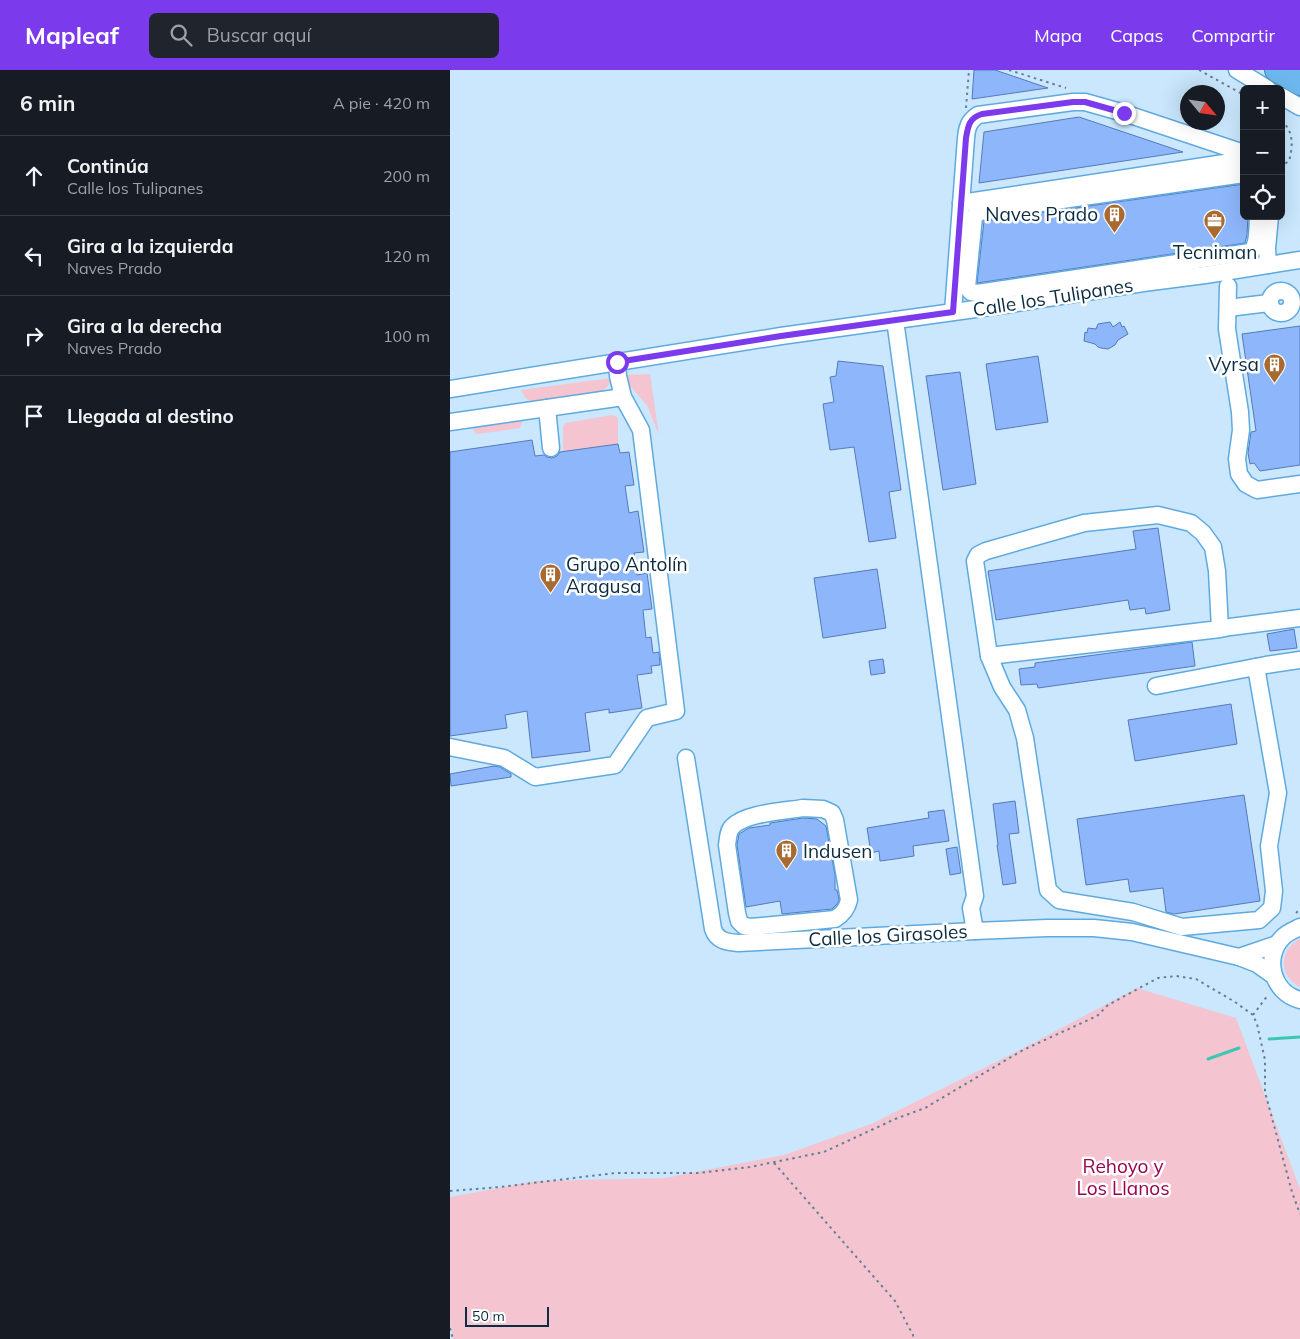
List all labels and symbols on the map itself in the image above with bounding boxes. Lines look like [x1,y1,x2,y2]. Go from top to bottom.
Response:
north arrow [1180,85,1225,130]
route end [1113,102,1136,125]
place label: Naves Prado [985,202,1098,226]
building icon: Naves Prado [1102,202,1126,233]
office icon: Tecniman [1203,209,1227,240]
place label: Tecniman [1173,240,1257,264]
street label: Calle los Tulipanes [971,272,1135,322]
route start [606,351,629,374]
place label: Vyrsa [1209,352,1259,376]
building icon: Vyrsa [1263,352,1287,383]
place label: Grupo Antolín Aragusa [566,552,688,598]
building icon: Grupo Antolín Aragusa [538,563,562,594]
building icon: Indusen [775,839,799,870]
place label: Indusen [803,839,872,863]
street label: Calle los Girasoles [808,919,968,951]
park label: Rehoyo y Los Llanos [1076,1154,1170,1200]
scale bar [465,1304,549,1327]

